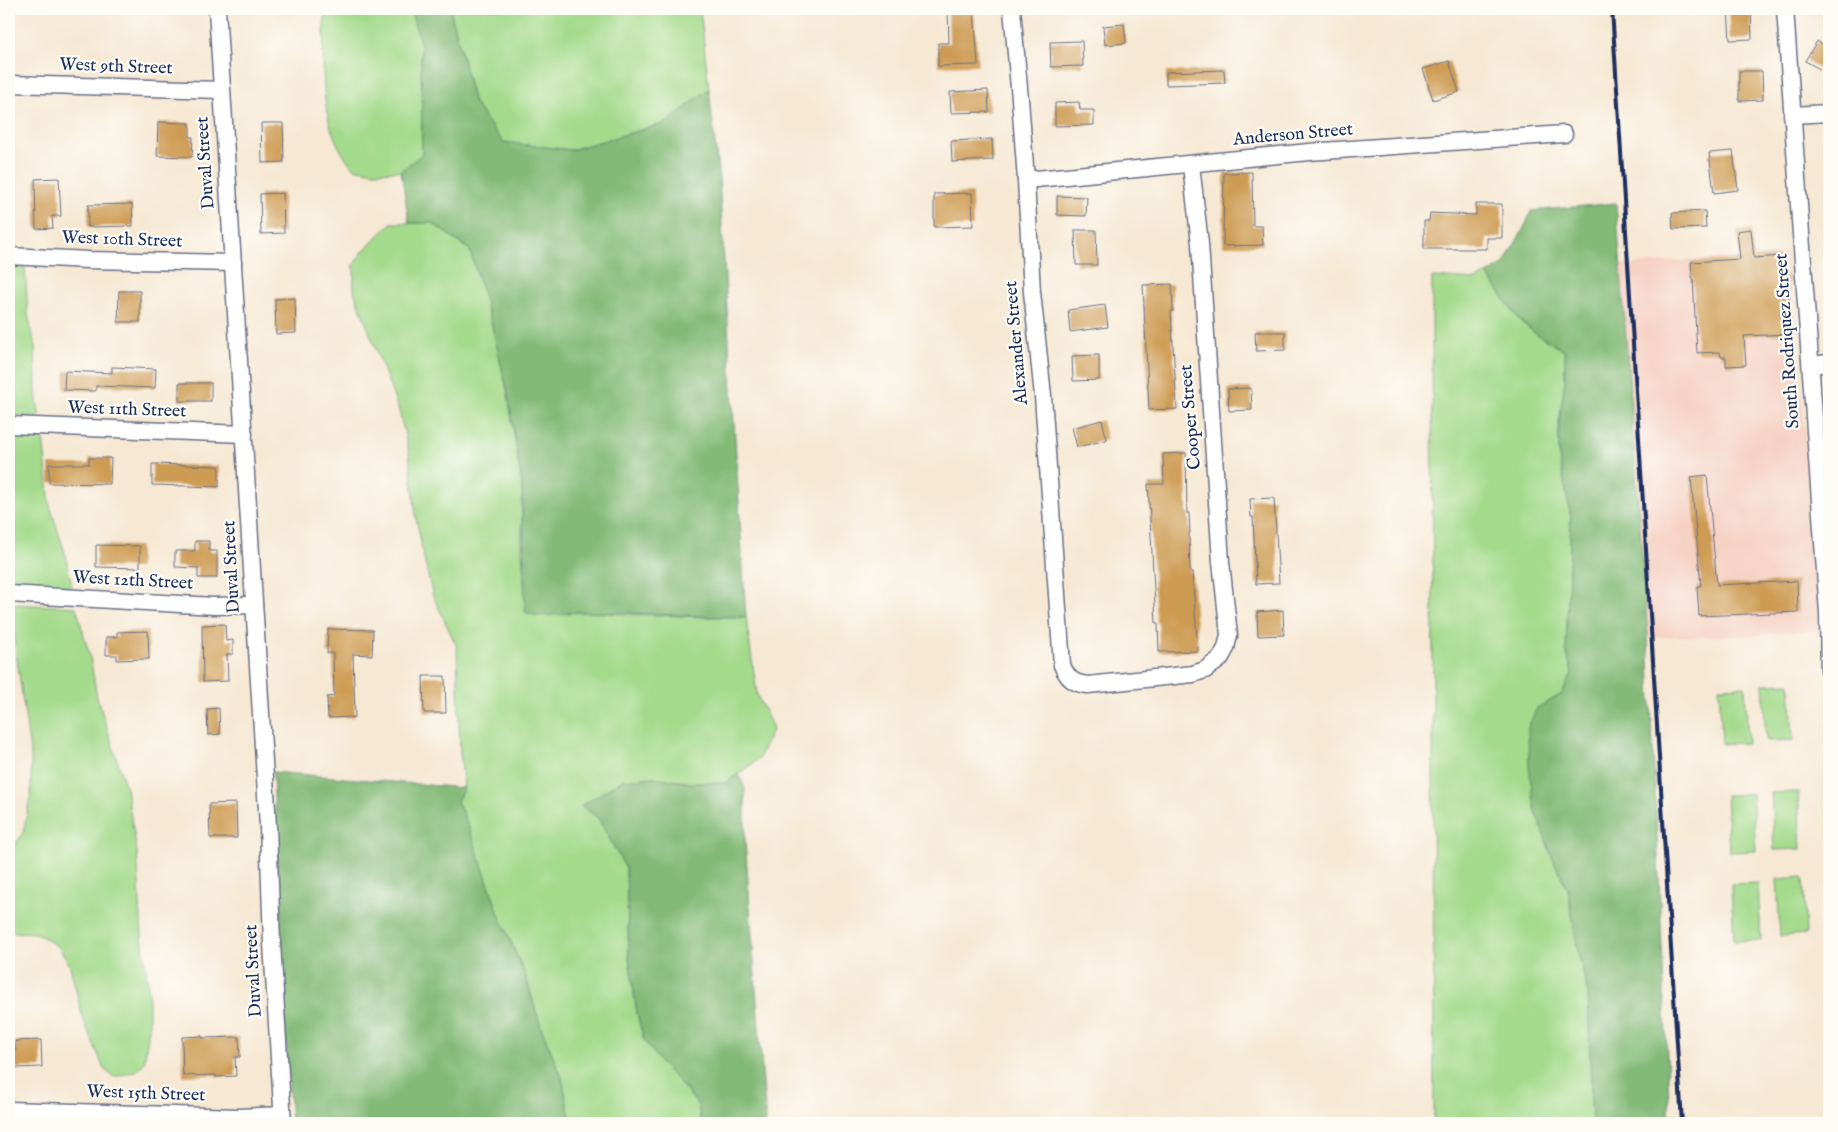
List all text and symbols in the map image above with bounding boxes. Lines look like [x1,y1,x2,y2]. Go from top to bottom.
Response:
street label: West 9th Street [59,54,173,80]
street label: Duval Street [191,116,221,210]
street label: Anderson Street [1231,118,1354,152]
street label: West 10th Street [61,226,183,254]
street label: South Rodriquez Street [1770,253,1806,429]
street label: Alexander Street [1000,280,1034,407]
street label: Cooper Street [1175,363,1207,471]
street label: West 11th Street [67,396,187,424]
street label: Duval Street [218,520,246,614]
street label: West 12th Street [72,566,194,596]
street label: Duval Street [240,924,268,1018]
street label: West 15th Street [86,1080,206,1108]

